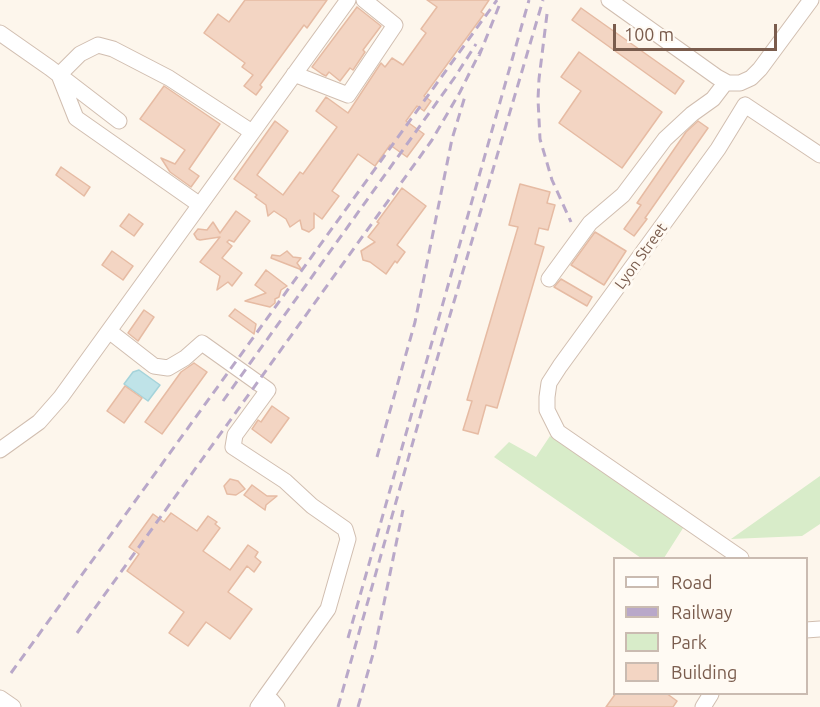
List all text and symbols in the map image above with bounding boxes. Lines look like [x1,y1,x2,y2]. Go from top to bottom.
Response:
scale bar [616,12,780,50]
text: 100 m [624,24,674,44]
street label: Lyon Street [611,219,671,293]
legend [613,557,808,695]
text: Road [671,572,713,592]
text: Railway [671,602,732,622]
text: Park [671,632,707,652]
text: Building [671,662,737,682]

